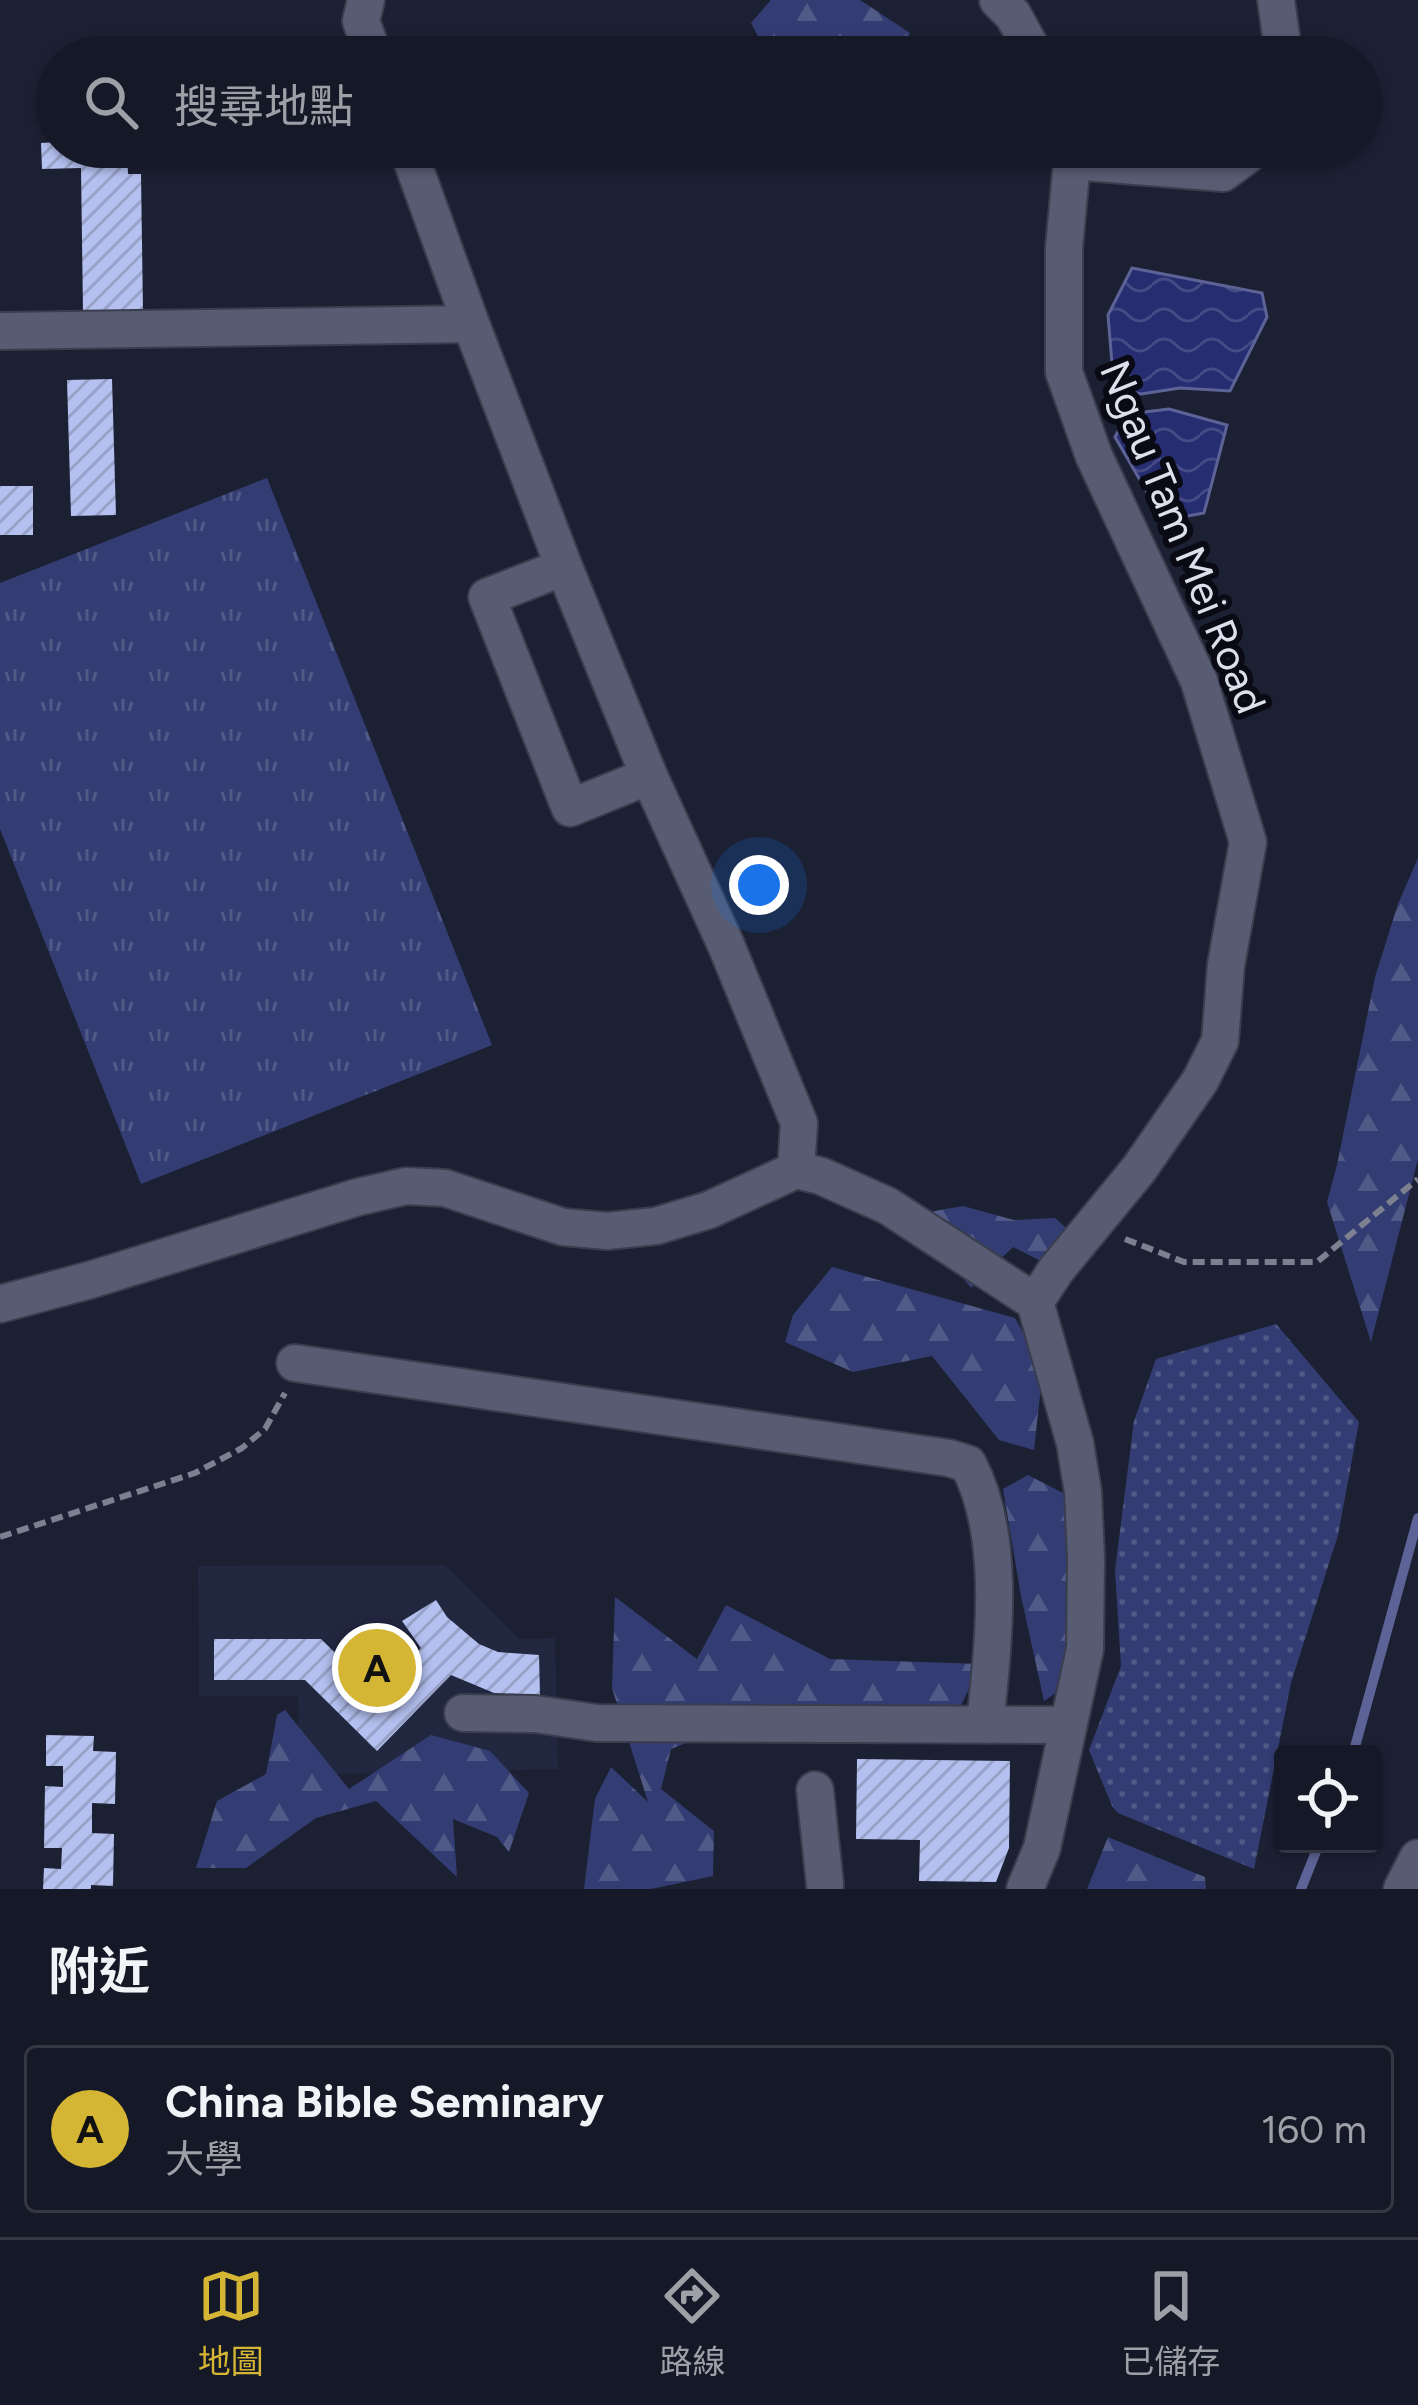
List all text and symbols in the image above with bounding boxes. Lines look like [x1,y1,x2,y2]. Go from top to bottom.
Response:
search box [36,36,1382,168]
icon: search [78,69,144,135]
text: 搜尋地點 [174,79,354,133]
street label: Ngau Tam Mei Road [1089,353,1277,721]
your location [729,855,789,915]
pin: A [338,1623,416,1713]
map controls [1274,1745,1382,1853]
button: locate [1274,1745,1382,1853]
text: 附近 [48,1941,150,2002]
text: China Bible Seminary [165,2074,604,2128]
text: A [76,2106,104,2153]
text: 160 m [1261,2106,1367,2153]
text: 大學 [165,2136,243,2183]
tab: 地圖 [198,2263,264,2383]
tab: 路線 [659,2263,725,2383]
tab: 已儲存 [1121,2263,1220,2383]

